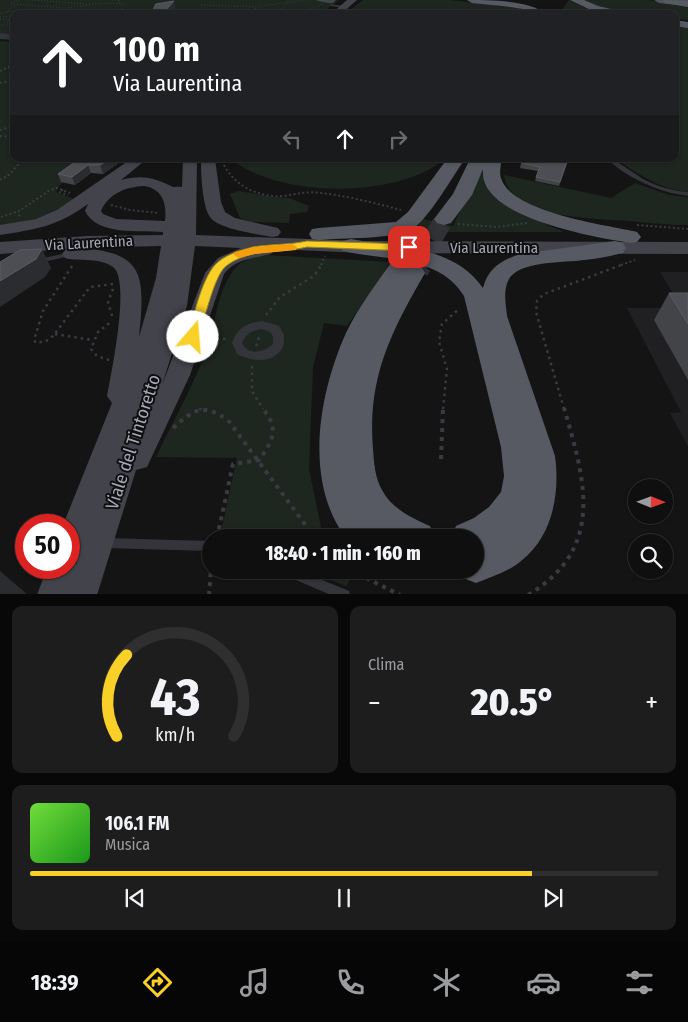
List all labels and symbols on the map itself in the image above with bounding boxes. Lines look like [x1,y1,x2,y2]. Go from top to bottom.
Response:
pin [388,226,430,268]
street label: Via Laurentina [45,232,133,254]
street label: Via Laurentina [450,239,538,257]
position arrow [166,310,218,362]
street label: Viale del Tintoretto [101,372,165,512]
north arrow [628,479,672,524]
speed limit sign: 50 [15,514,80,579]

